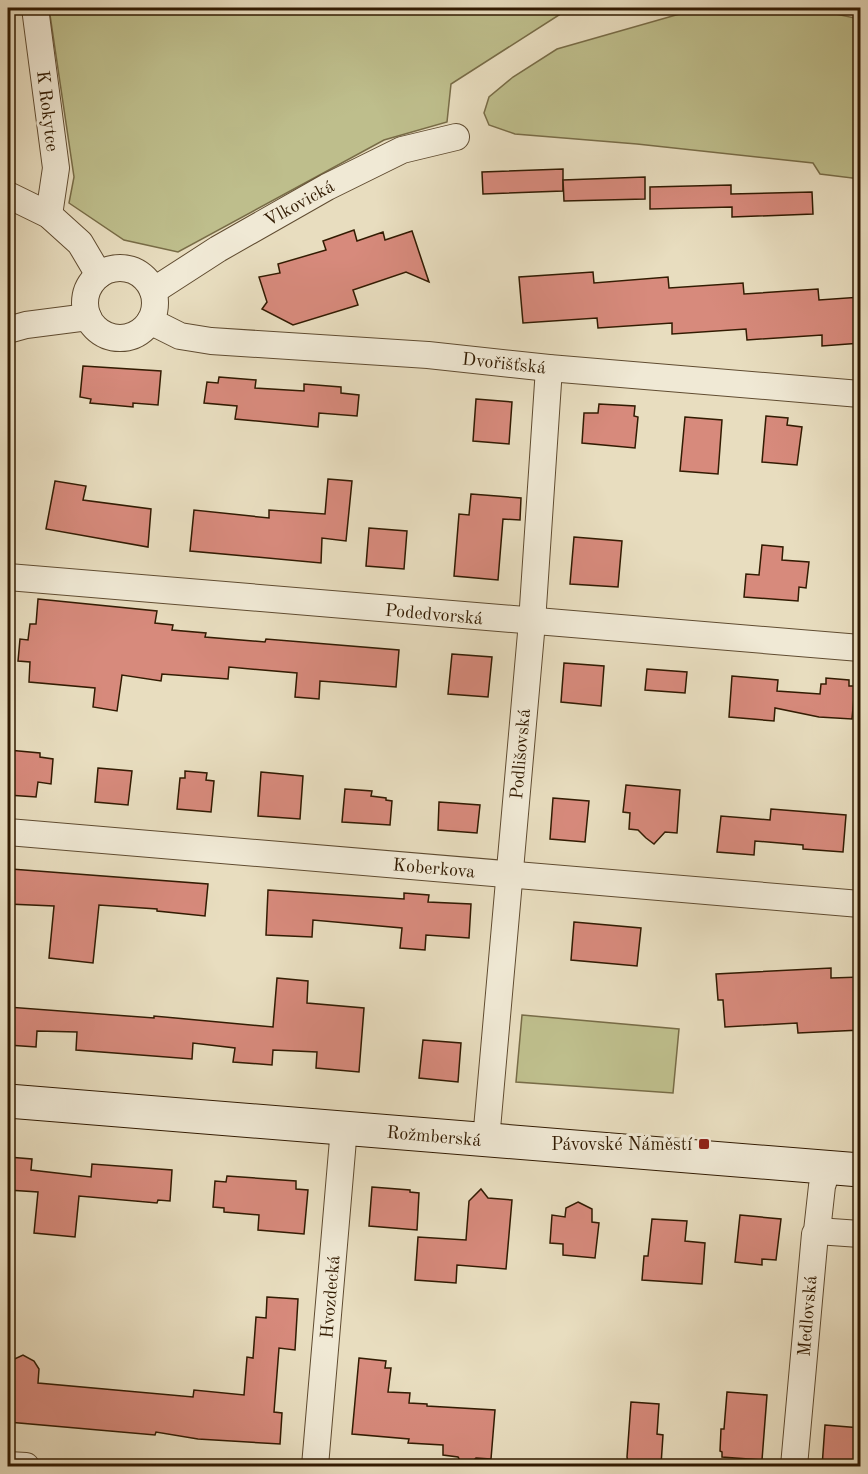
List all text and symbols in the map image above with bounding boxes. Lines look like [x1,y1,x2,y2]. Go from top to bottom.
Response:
street label: K Rokytce [33,69,61,153]
street label: Vlkovická [262,177,338,230]
street label: Dvořišťská [461,351,547,377]
street label: Podedvorská [384,602,484,628]
street label: Podlišovská [508,708,534,800]
street label: Koberkova [392,856,476,882]
street label: Rožmberská [386,1124,482,1150]
place label: Pávovské Náměstí [551,1136,692,1154]
marker: Pávovské Náměstí [697,1137,711,1151]
street label: Hvozdecká [318,1255,344,1339]
street label: Medlovská [795,1275,821,1357]

